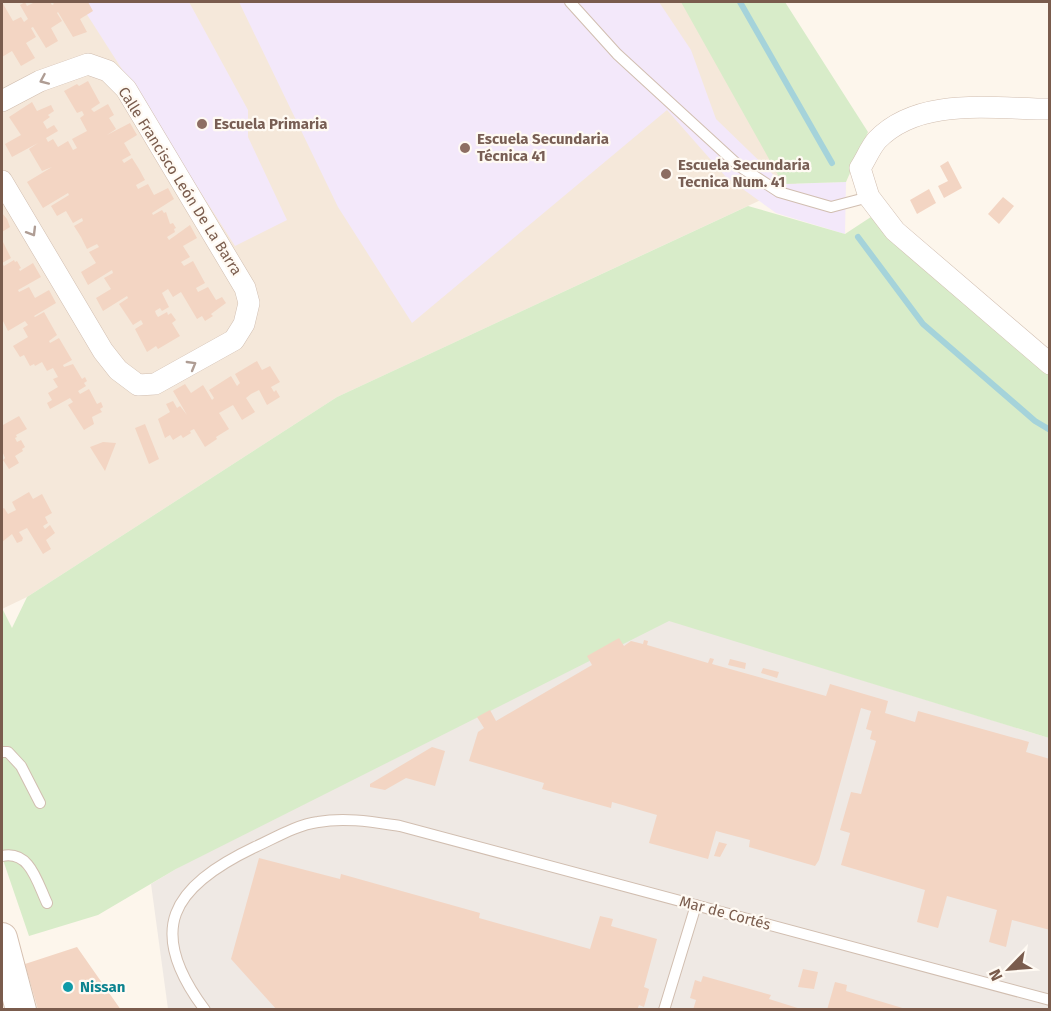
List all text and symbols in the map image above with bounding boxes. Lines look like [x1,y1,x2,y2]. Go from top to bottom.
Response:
one-way arrow [39,72,50,84]
street label: Calle Francisco León De La Barra [114,83,246,279]
place label: Escuela Primaria [214,115,327,133]
marker: Escuela Primaria [195,117,209,131]
place label: Escuela Secundaria Técnica 41 [477,130,609,165]
marker: Escuela Secundaria Técnica 41 [458,141,472,155]
place label: Escuela Secundaria Tecnica Num. 41 [678,156,810,191]
marker: Escuela Secundaria Tecnica Num. 41 [659,167,673,181]
one-way arrow [24,226,36,236]
one-way arrow [186,360,196,372]
street label: Mar de Cortés [677,892,773,934]
north arrow [979,939,1039,999]
text: N [985,966,1007,984]
place label: Nissan [80,978,125,996]
marker: Nissan [61,980,75,994]

